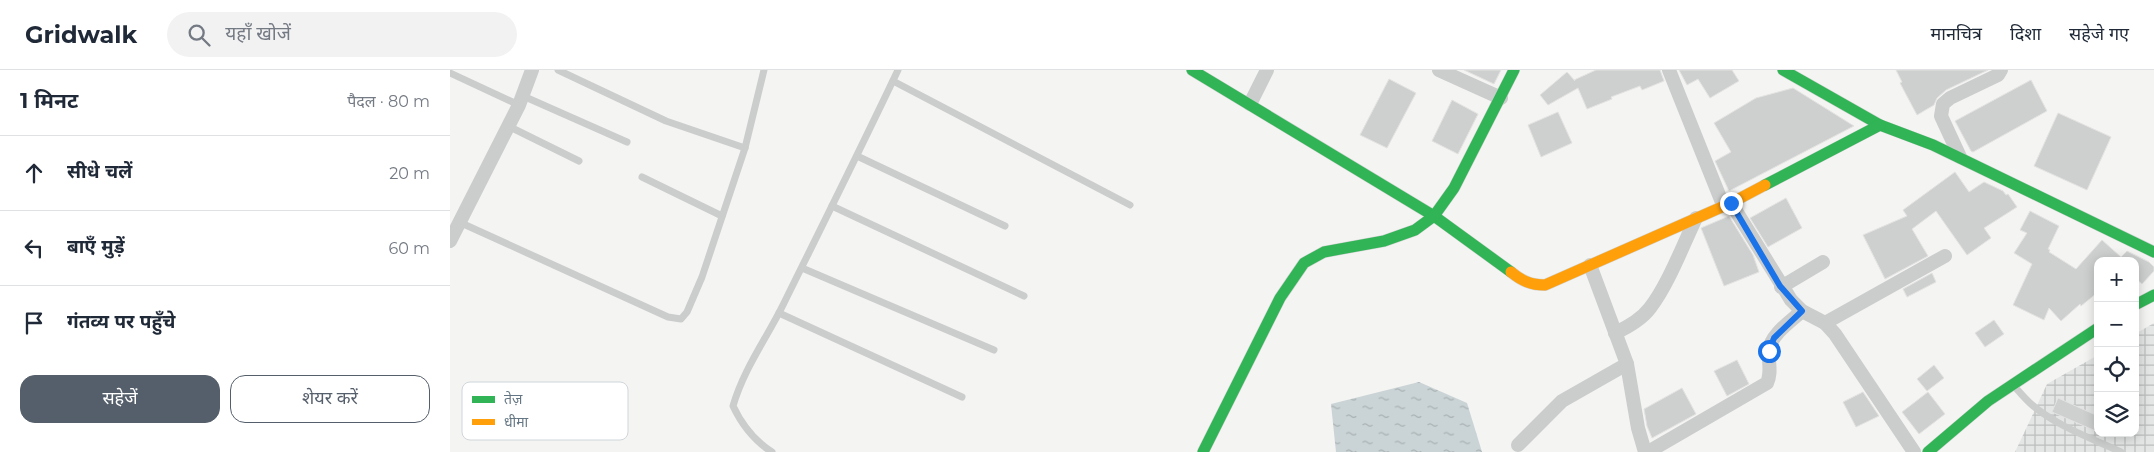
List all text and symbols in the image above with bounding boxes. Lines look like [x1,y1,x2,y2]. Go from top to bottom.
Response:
search box [167,12,517,57]
text: Gridwalk [25,20,137,49]
icon: search [185,21,213,49]
text: यहाँ खोजें [225,22,291,45]
text: मानचित्र [1931,23,1982,45]
text: दिशा [2010,23,2041,45]
text: सहेजे गए [2069,23,2129,45]
text: 1 मिनट [20,88,78,113]
text: पैदल · 80 m [347,92,430,111]
icon: ahead [20,159,48,187]
text: सीधे चलें [67,160,132,183]
text: 20 m [389,164,430,183]
route end [1720,192,1743,215]
icon: left [20,234,48,262]
text: बाएँ मुड़ें [67,235,124,258]
text: 60 m [388,239,430,258]
map controls [2094,257,2139,437]
button: + [2094,257,2139,302]
button: − [2094,302,2139,347]
icon: arrive [20,309,48,337]
text: गंतव्य पर पहुँचे [67,310,175,333]
route start [1758,340,1781,363]
button: locate [2094,347,2139,392]
button: सहेजें [20,375,220,423]
button: शेयर करें [230,375,430,423]
legend [462,382,628,440]
text: तेज़ [504,390,523,408]
button: layers [2094,392,2139,437]
text: धीमा [504,413,529,431]

